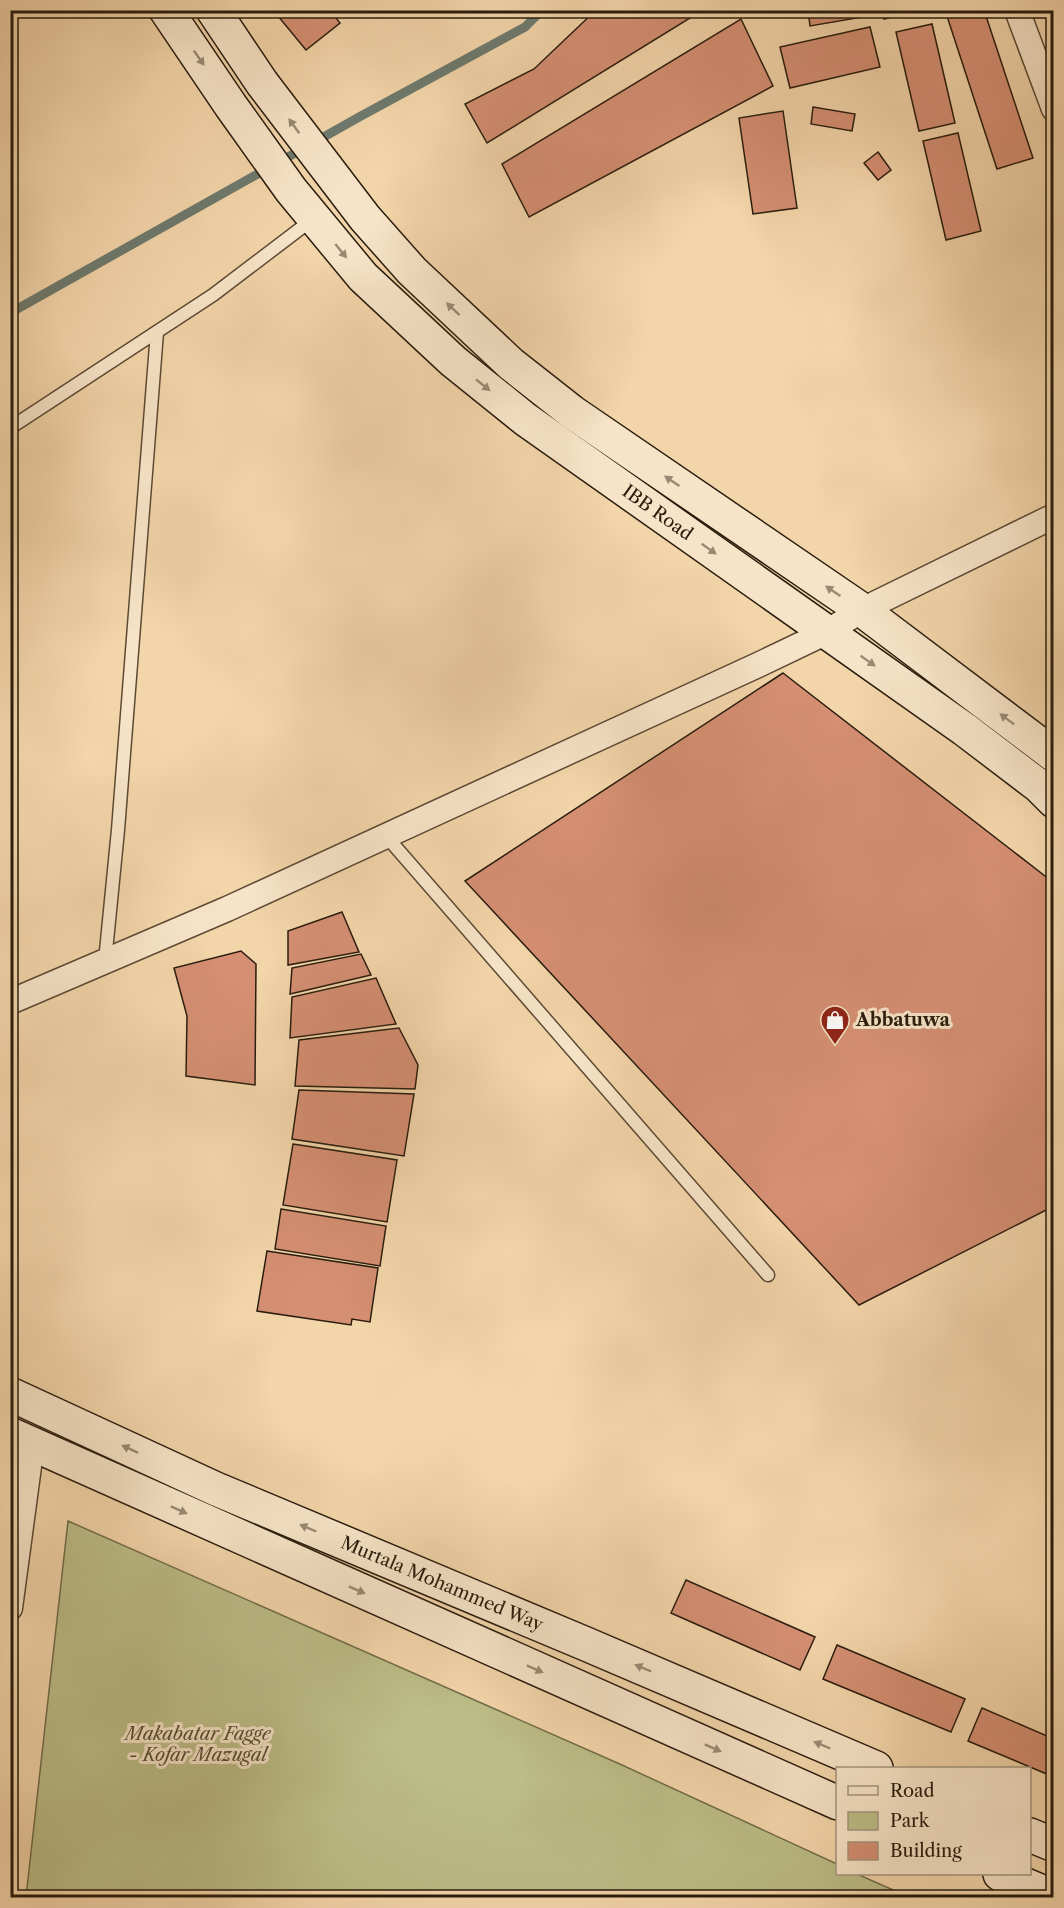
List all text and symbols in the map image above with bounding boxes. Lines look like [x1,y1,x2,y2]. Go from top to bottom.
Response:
one-way arrow [193,50,204,66]
one-way arrow [288,118,300,134]
one-way arrow [335,243,348,259]
one-way arrow [446,302,461,316]
one-way arrow [475,378,490,391]
one-way arrow [664,476,680,487]
street label: IBB Road [618,480,697,545]
one-way arrow [700,543,716,555]
one-way arrow [826,585,842,597]
one-way arrow [860,655,876,667]
one-way arrow [999,714,1014,726]
shop icon: Abbatuwa [819,1004,851,1046]
place label: Abbatuwa [855,1009,951,1031]
one-way arrow [122,1445,139,1454]
one-way arrow [170,1505,188,1515]
one-way arrow [299,1523,317,1533]
street label: Murtala Mohammed Way [338,1532,548,1636]
one-way arrow [348,1585,365,1594]
one-way arrow [634,1663,652,1673]
one-way arrow [526,1665,543,1674]
park label: Makabatar Fagge - Kofar Mazugal [123,1723,272,1766]
one-way arrow [814,1741,831,1750]
one-way arrow [705,1743,723,1753]
legend [836,1767,1031,1875]
text: Road [890,1780,935,1802]
text: Park [890,1810,931,1832]
text: Building [890,1840,962,1862]

